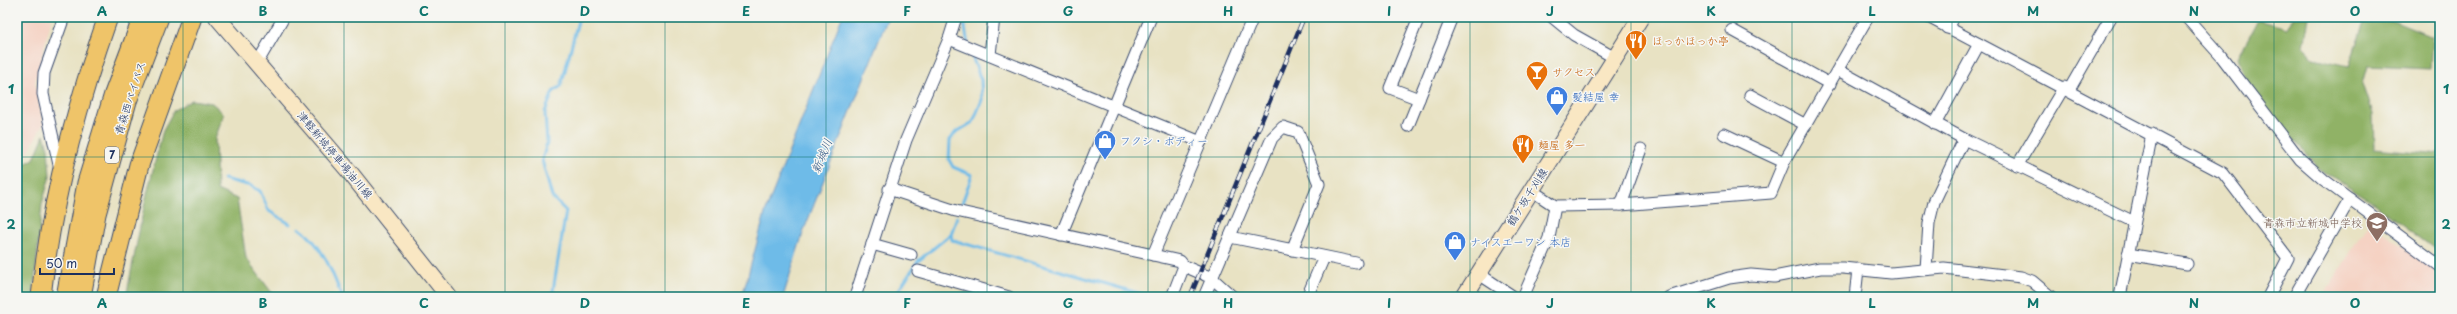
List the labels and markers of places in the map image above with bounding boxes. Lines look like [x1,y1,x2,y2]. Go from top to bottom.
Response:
restaurant icon: ほっかほっか亭 [1623,28,1649,61]
place label: ほっかほっか亭 [1652,32,1729,49]
bar icon: サクセス [1524,59,1550,92]
place label: サクセス [1552,63,1596,80]
shop icon: 髪結屋 幸 [1544,84,1570,117]
place label: 髪結屋 幸 [1572,88,1620,105]
shop icon: フクシ・ボディー [1092,128,1118,161]
place label: フクシ・ボディー [1120,132,1208,149]
restaurant icon: 麺屋 多一 [1510,132,1536,165]
place label: 麺屋 多一 [1538,136,1586,153]
school or university icon: 青森市立新城中学校 [2364,210,2390,243]
place label: 青森市立新城中学校 [2263,214,2362,231]
shop icon: ナイスエーワン 本店 [1442,229,1468,262]
place label: ナイスエーワン 本店 [1470,233,1571,250]

